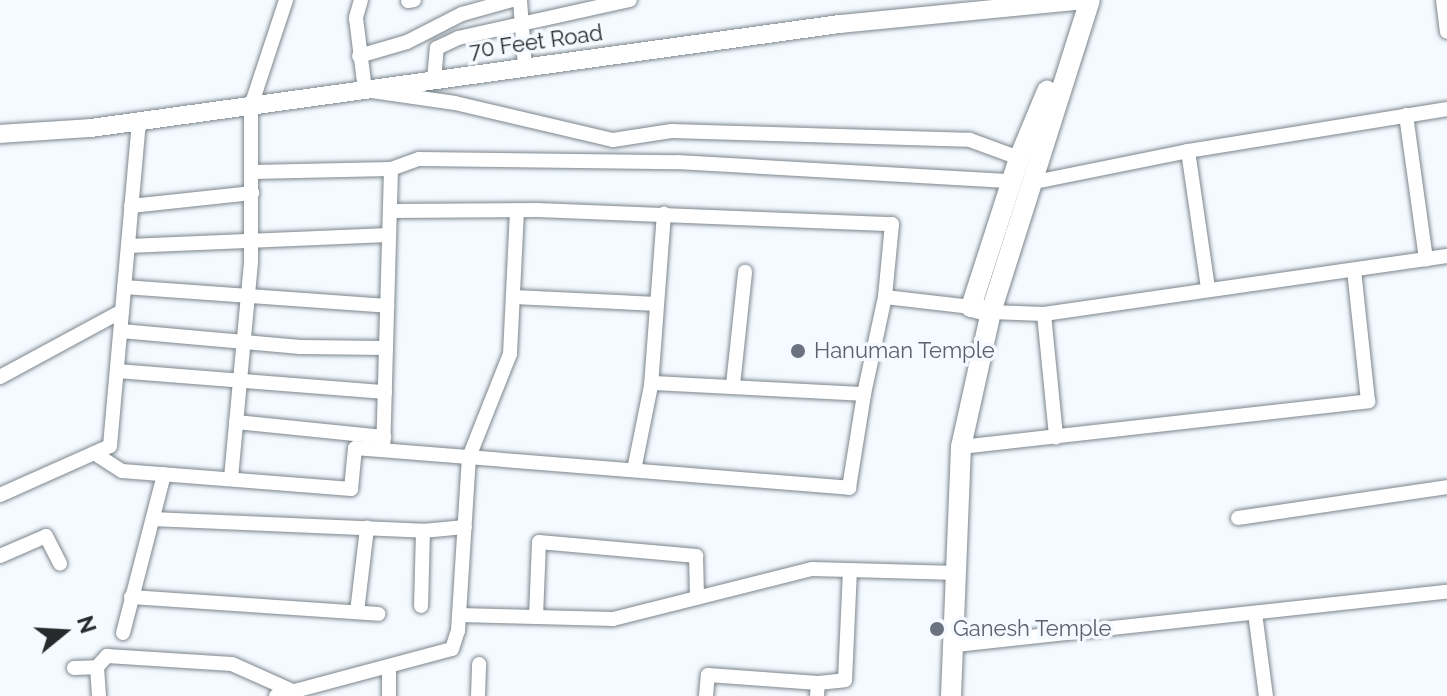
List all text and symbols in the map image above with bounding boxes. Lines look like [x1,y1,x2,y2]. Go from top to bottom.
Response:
street label: 70 Feet Road [468,20,604,64]
place label: Hanuman Temple [814,338,995,364]
marker: Hanuman Temple [789,342,807,360]
north arrow [24,592,104,672]
text: N [72,613,102,637]
place label: Ganesh Temple [953,616,1112,642]
marker: Ganesh Temple [928,620,946,638]

